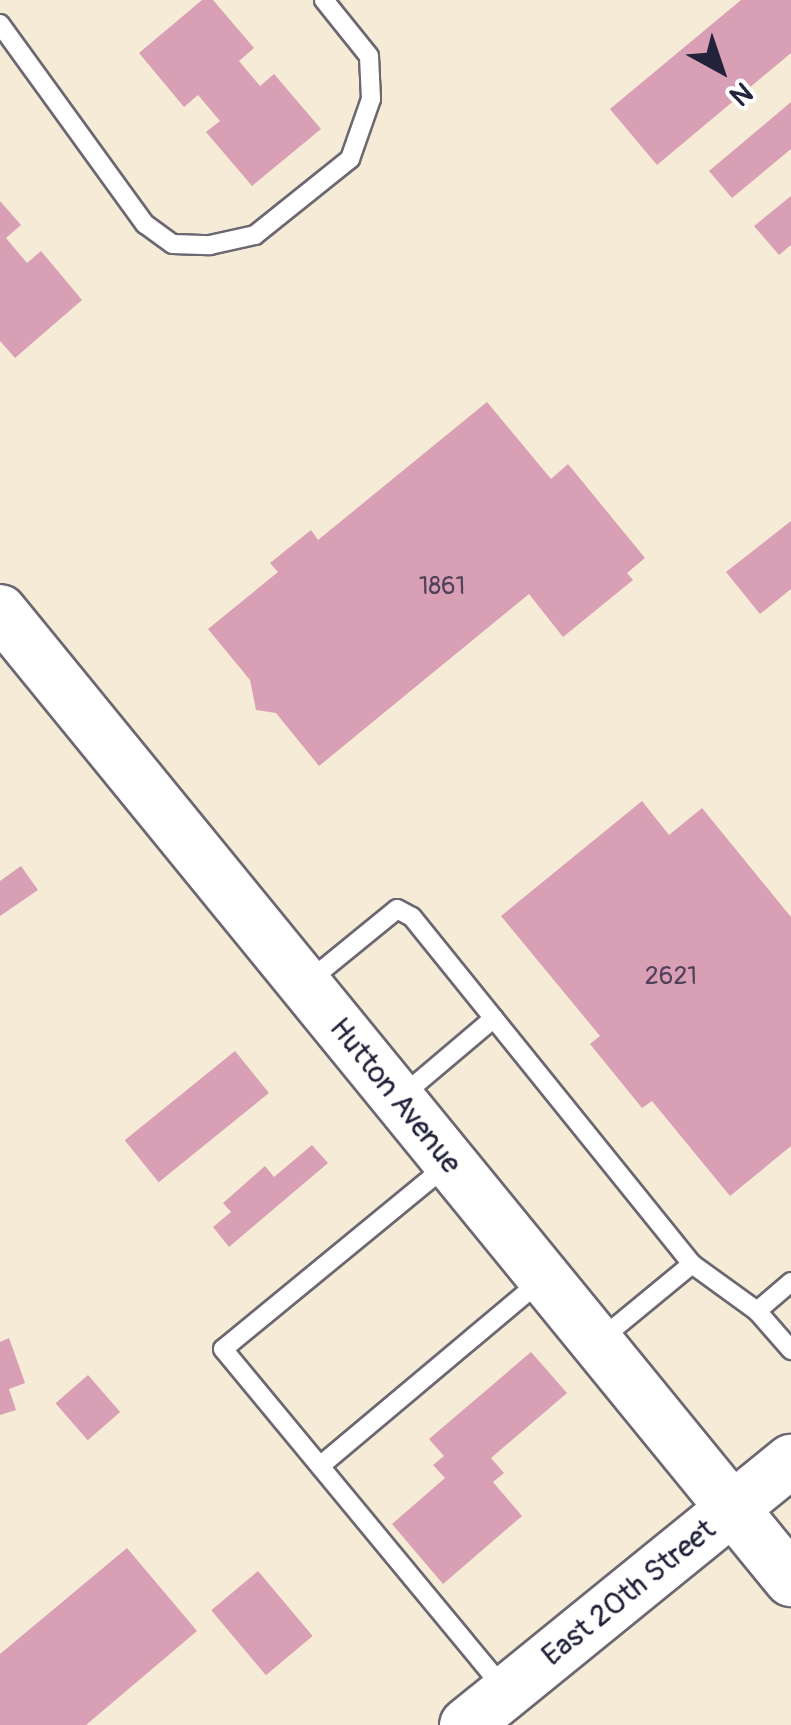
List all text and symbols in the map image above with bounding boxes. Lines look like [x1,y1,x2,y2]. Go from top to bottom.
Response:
north arrow [671,20,771,120]
text: N [722,74,759,113]
house number: 1861 [419,572,465,602]
house number: 2621 [645,962,697,992]
street label: Hutton Avenue [321,1011,469,1181]
street label: East 20th Street [535,1512,723,1674]

